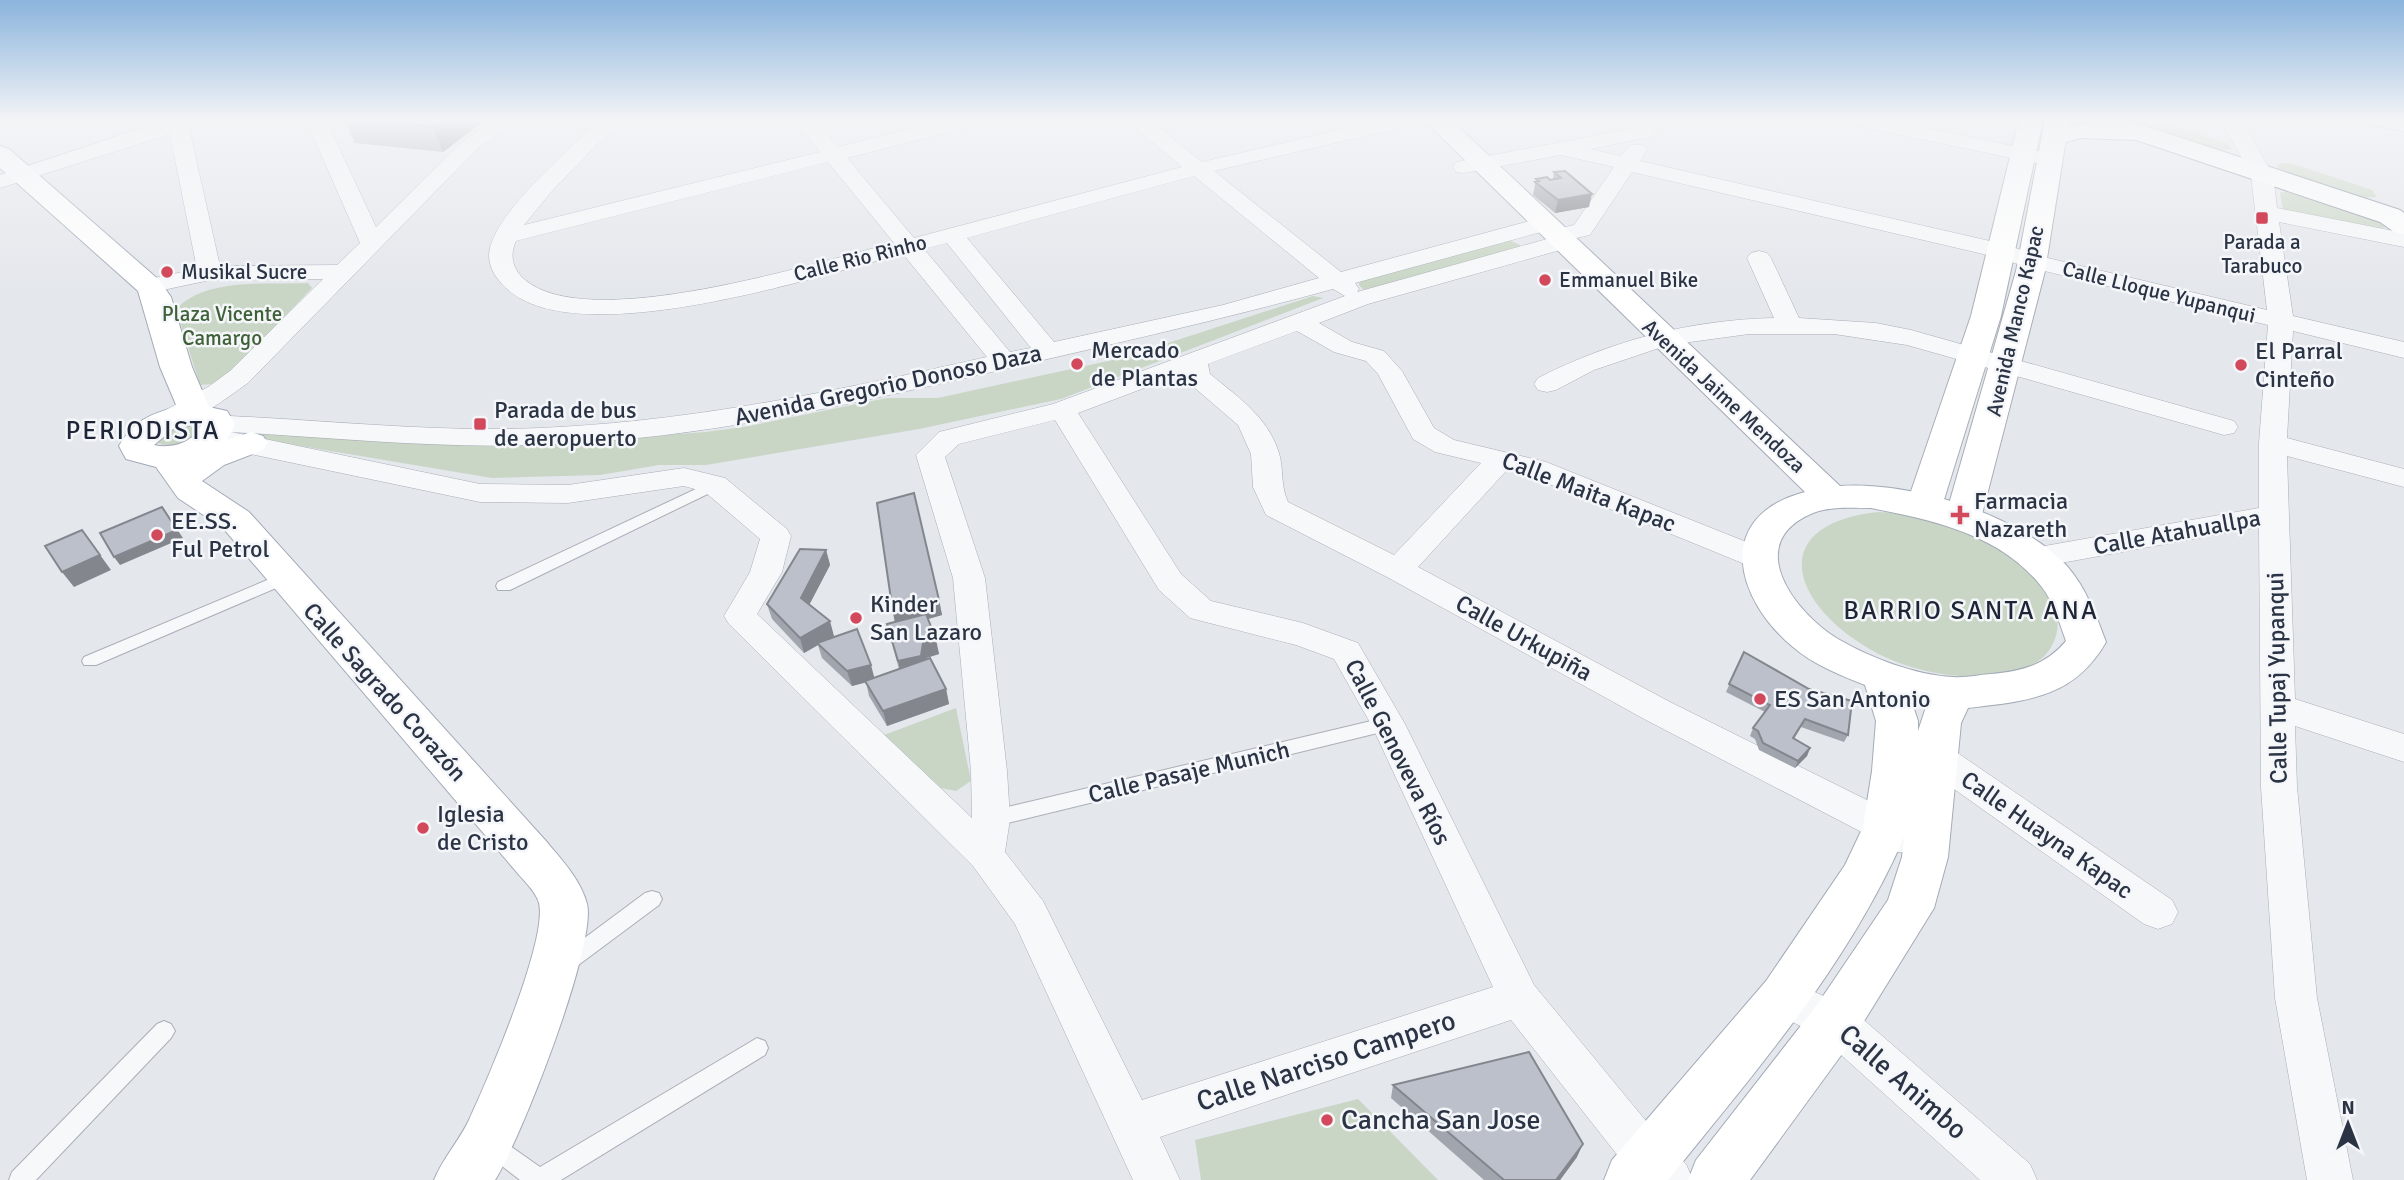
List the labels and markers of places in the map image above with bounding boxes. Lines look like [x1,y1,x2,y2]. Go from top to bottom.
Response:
marker: Parada a Tarabuco [2254,210,2270,226]
place label: Parada a Tarabuco [2222,229,2302,279]
place label: Musikal Sucre [181,259,307,285]
marker: Musikal Sucre [159,264,175,280]
place label: Emmanuel Bike [1559,267,1698,293]
marker: Emmanuel Bike [1537,272,1553,288]
place label: Mercado de Plantas [1091,335,1198,393]
place label: El Parral Cinteño [2255,336,2343,394]
marker: Mercado de Plantas [1069,356,1085,372]
marker: El Parral Cinteño [2233,357,2249,373]
place label: Parada de bus de aeropuerto [494,395,637,453]
marker: Parada de bus de aeropuerto [472,416,488,432]
place label: Farmacia Nazareth [1974,486,2068,544]
place label: EE.SS. Ful Petrol [171,506,270,564]
marker: Farmacia Nazareth [1952,507,1968,523]
marker: EE.SS. Ful Petrol [149,527,165,543]
place label: Kinder San Lazaro [870,589,982,647]
marker: Kinder San Lazaro [848,610,864,626]
place label: ES San Antonio [1774,684,1931,714]
marker: ES San Antonio [1752,691,1768,707]
place label: Iglesia de Cristo [437,799,528,857]
marker: Iglesia de Cristo [415,820,431,836]
place label: Cancha San Jose [1341,1103,1541,1137]
marker: Cancha San Jose [1319,1112,1335,1128]

